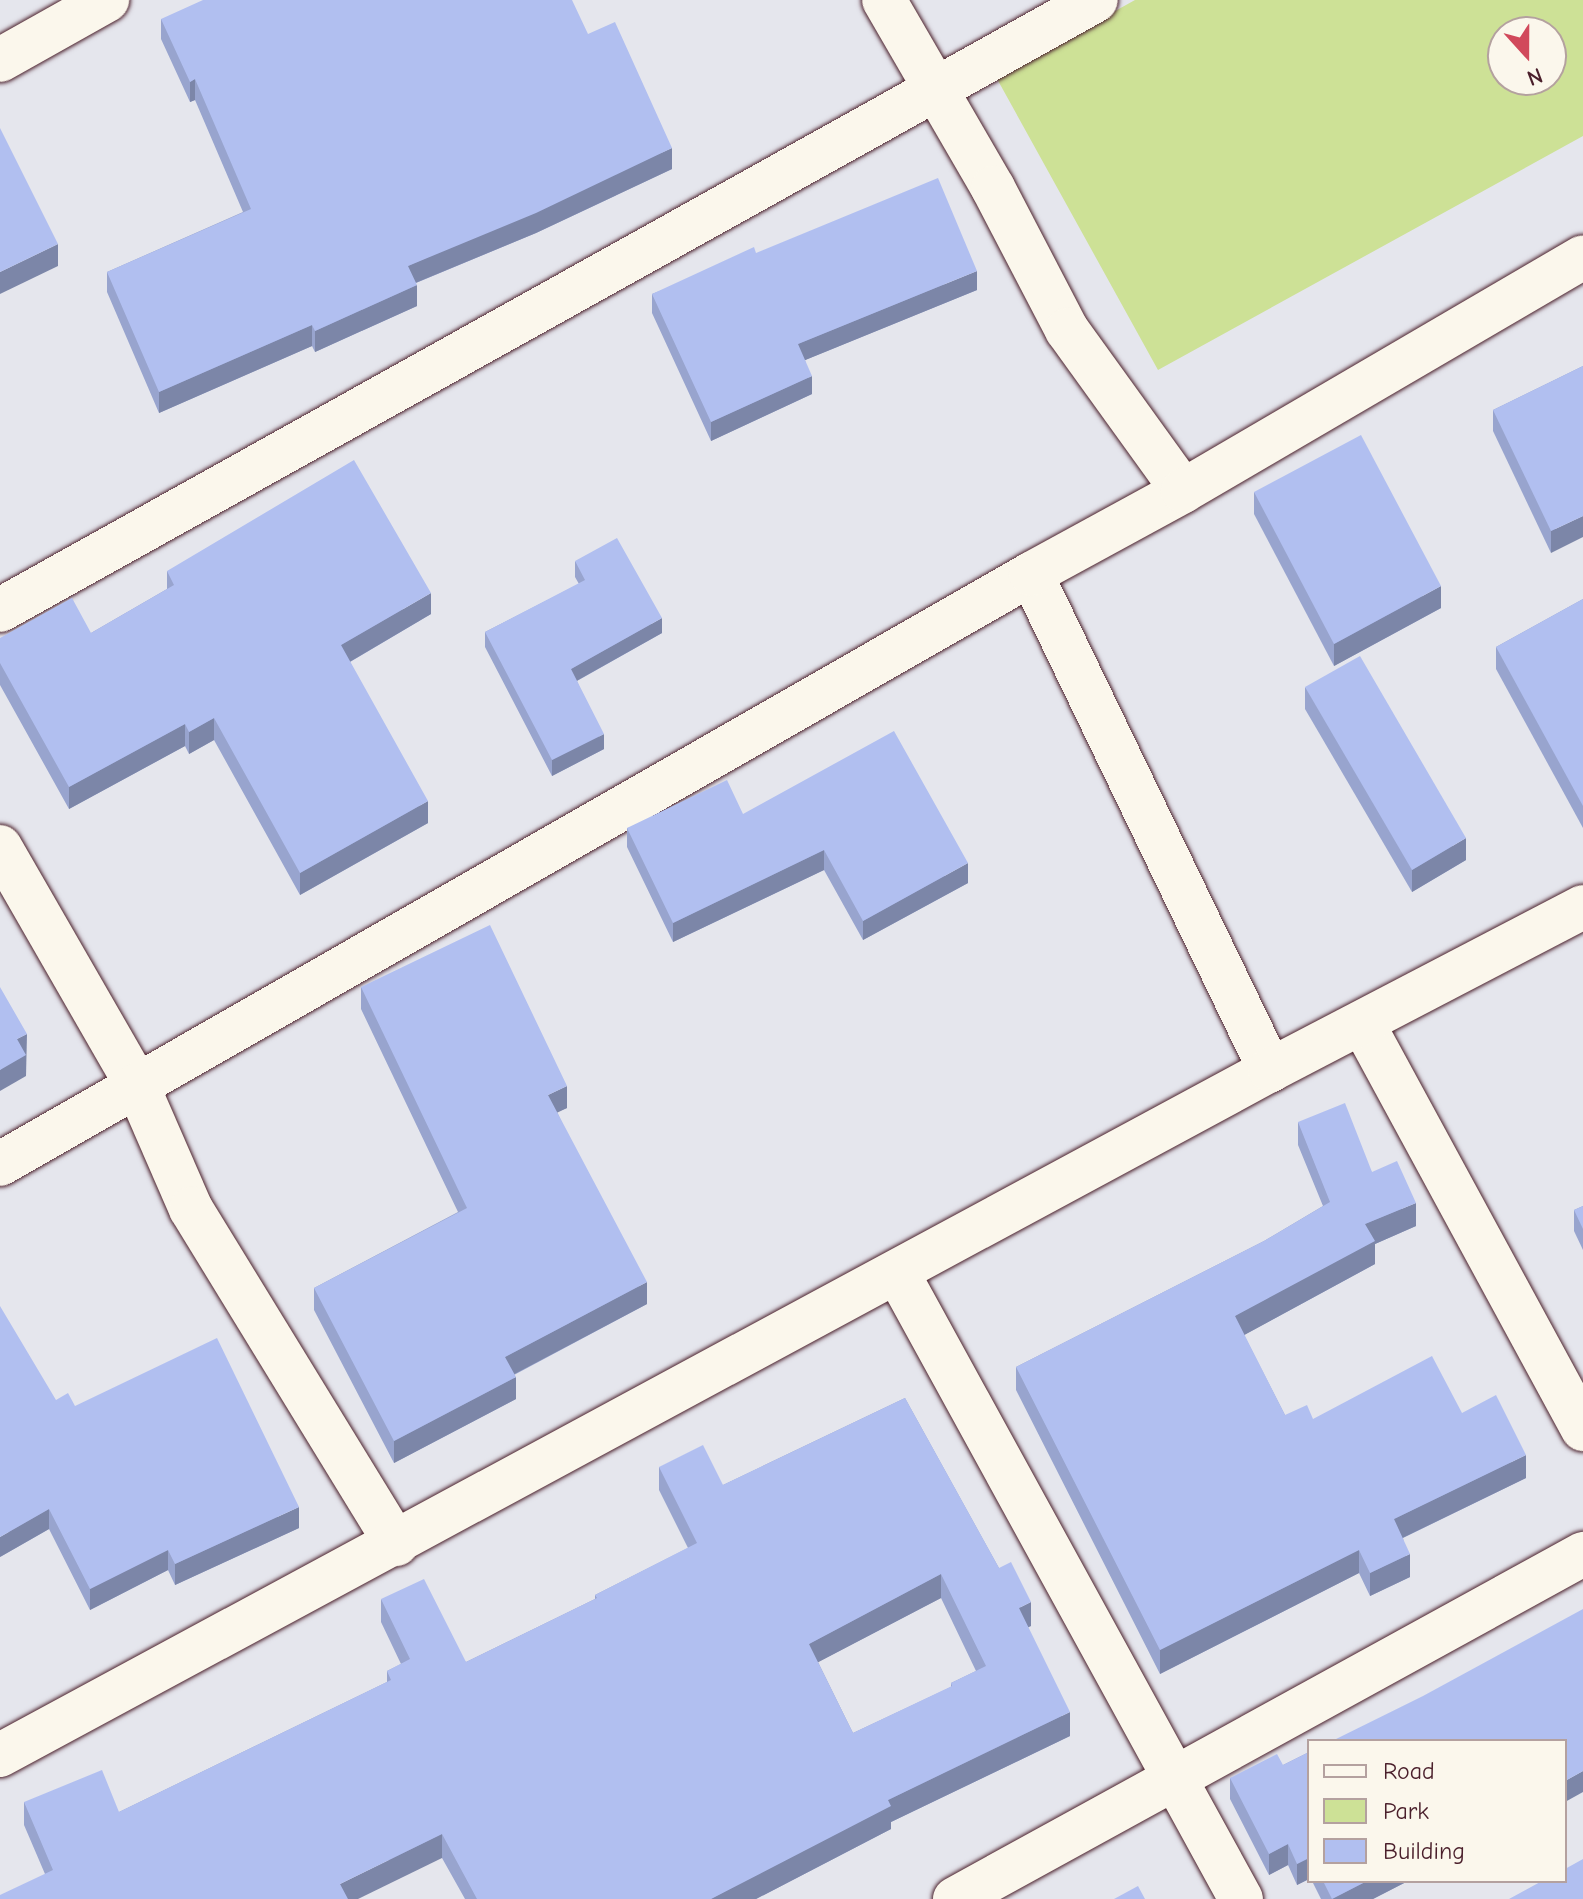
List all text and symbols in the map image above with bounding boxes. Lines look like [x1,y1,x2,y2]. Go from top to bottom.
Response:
north arrow [1487,16,1567,96]
text: N [1524,62,1546,91]
legend [1307,1739,1567,1883]
text: Road [1383,1757,1435,1785]
text: Park [1383,1797,1429,1825]
text: Building [1383,1837,1465,1865]

